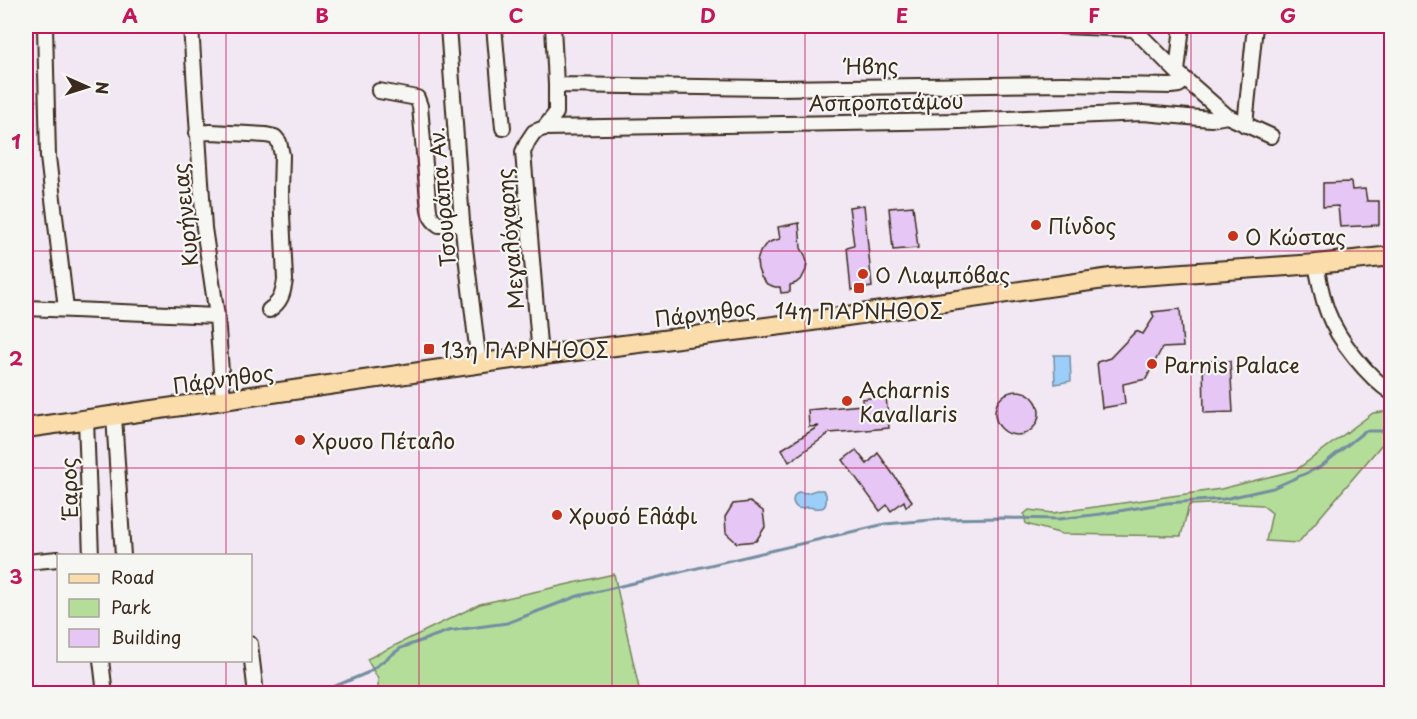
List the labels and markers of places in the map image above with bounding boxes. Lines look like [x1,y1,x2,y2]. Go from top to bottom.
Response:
place label: Πίνδος [1048,209,1116,241]
marker: Πίνδος [1029,218,1043,232]
place label: Ο Κώστας [1245,220,1346,252]
marker: Ο Κώστας [1226,229,1240,243]
place label: Ο Λιαμπόβας [875,258,1010,290]
marker: Ο Λιαμπόβας [856,267,870,281]
marker: 14η ΠΑΡΝΗΘΟΣ [852,281,866,295]
place label: 14η ΠΑΡΝΗΘΟΣ [775,294,943,326]
place label: 13η ΠΑΡΝΗΘΟΣ [441,333,609,365]
marker: 13η ΠΑΡΝΗΘΟΣ [422,342,436,356]
place label: Parnis Palace [1164,348,1300,380]
marker: Parnis Palace [1145,357,1159,371]
place label: Acharnis Kavallaris [859,373,957,429]
marker: Acharnis Kavallaris [840,394,854,408]
place label: Χρυσο Πέταλο [312,424,455,456]
marker: Χρυσο Πέταλο [293,433,307,447]
place label: Χρυσό Ελάφι [569,499,698,531]
marker: Χρυσό Ελάφι [550,508,564,522]

